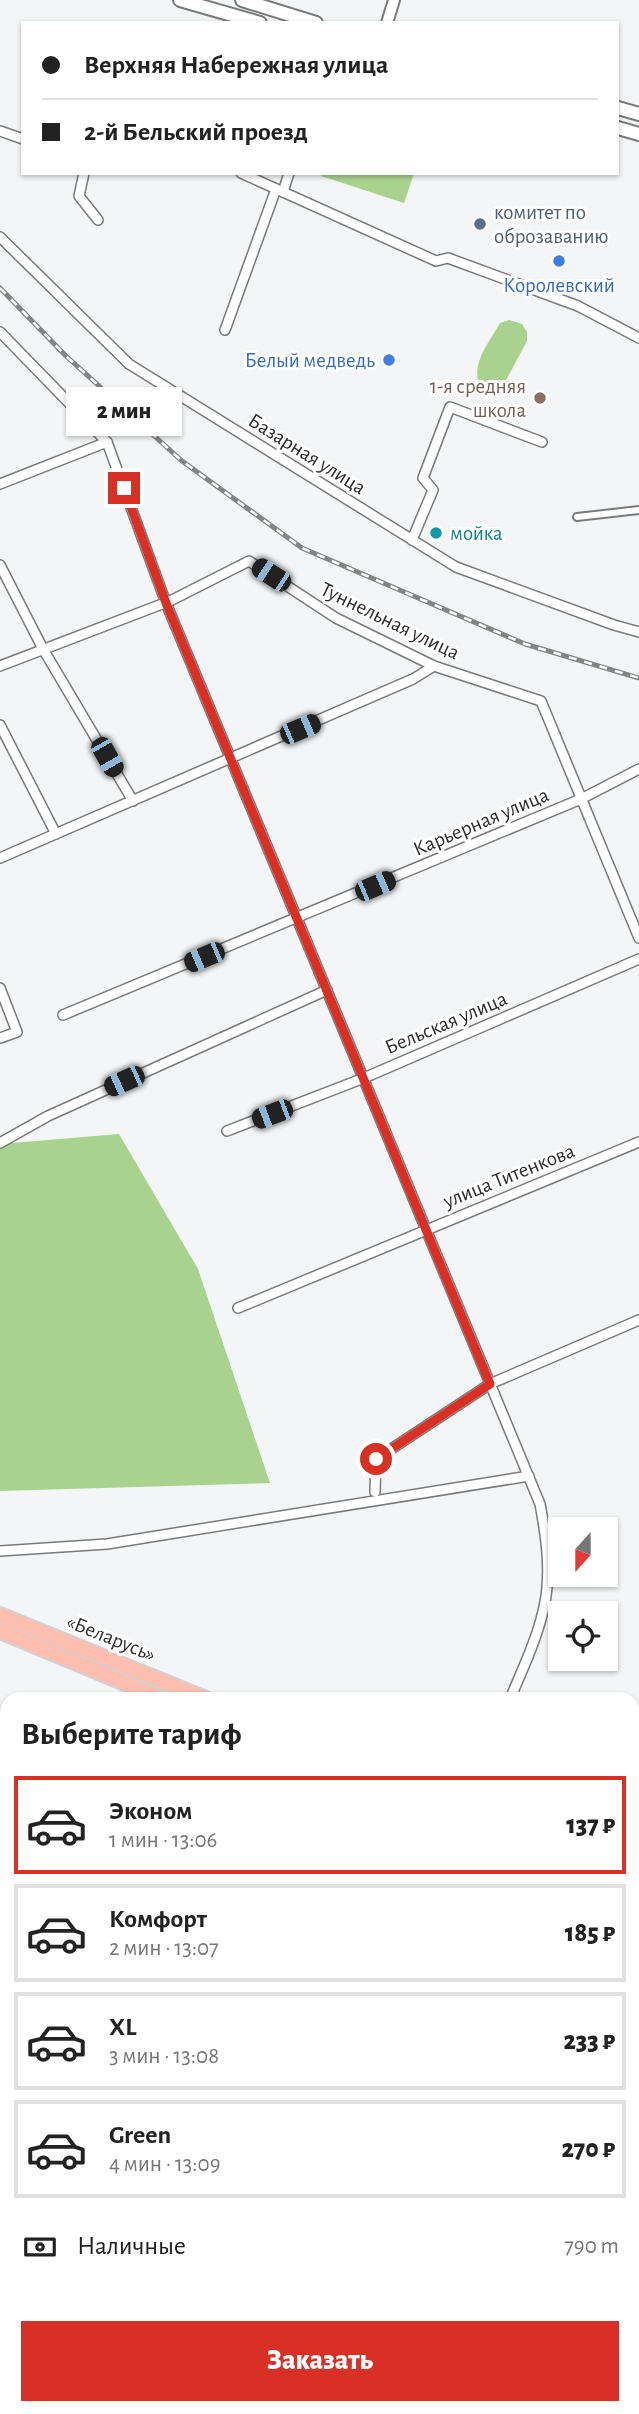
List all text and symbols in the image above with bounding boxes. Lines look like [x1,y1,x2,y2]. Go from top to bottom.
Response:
text: Верхняя Набережная улица [84,52,388,78]
text: 2-й Бельский проезд [84,119,308,145]
place label: комитет по оброзаванию [494,202,608,247]
marker: комитет по оброзаванию [472,216,488,232]
marker: Королевский [551,253,567,269]
place label: Королевский [503,275,615,296]
place label: Белый медведь [245,350,375,371]
marker: Белый медведь [381,352,397,368]
place label: 1-я средняя школа [430,376,526,421]
callout: 2 мин [66,386,182,435]
marker: 1-я средняя школа [532,390,548,406]
text: 2 мин [97,400,151,423]
street label: Базарная улица [245,410,370,499]
route end [108,472,140,504]
place label: мойка [450,523,503,544]
marker: мойка [428,525,444,541]
car [248,555,295,595]
street label: Туннельная улица [317,578,463,664]
car [277,711,324,747]
car [88,734,127,780]
street label: Карьерная улица [410,784,552,860]
car [352,868,399,904]
car [181,939,228,975]
street label: Бельская улица [382,988,510,1058]
car [101,1063,148,1099]
car [249,1097,296,1131]
street label: улица Титенкова [439,1140,578,1212]
route start [360,1443,392,1475]
north arrow [548,1517,618,1587]
map controls [548,1517,618,1671]
button: locate [548,1601,618,1671]
street label: «Беларусь» [64,1611,158,1665]
text: Выберите тариф [21,1718,242,1750]
icon: car [25,1794,88,1857]
text: Эконом [109,1798,192,1824]
text: 137 ₽ [566,1812,615,1838]
text: 1 мин · 13:06 [109,1829,217,1852]
icon: car [25,1902,88,1965]
text: Комфорт [109,1906,207,1932]
text: 185 ₽ [565,1920,615,1946]
text: 2 мин · 13:07 [109,1937,219,1960]
icon: car [25,2010,88,2073]
text: XL [109,2014,136,2040]
text: 233 ₽ [563,2028,615,2054]
text: 3 мин · 13:08 [109,2045,219,2068]
icon: car [25,2118,88,2181]
text: Green [109,2122,171,2148]
text: 270 ₽ [561,2136,615,2162]
text: 4 мин · 13:09 [109,2153,221,2176]
icon: cash [21,2228,59,2266]
text: Наличные [77,2233,186,2259]
text: 790 m [564,2235,619,2258]
button: Заказать [21,2321,619,2401]

